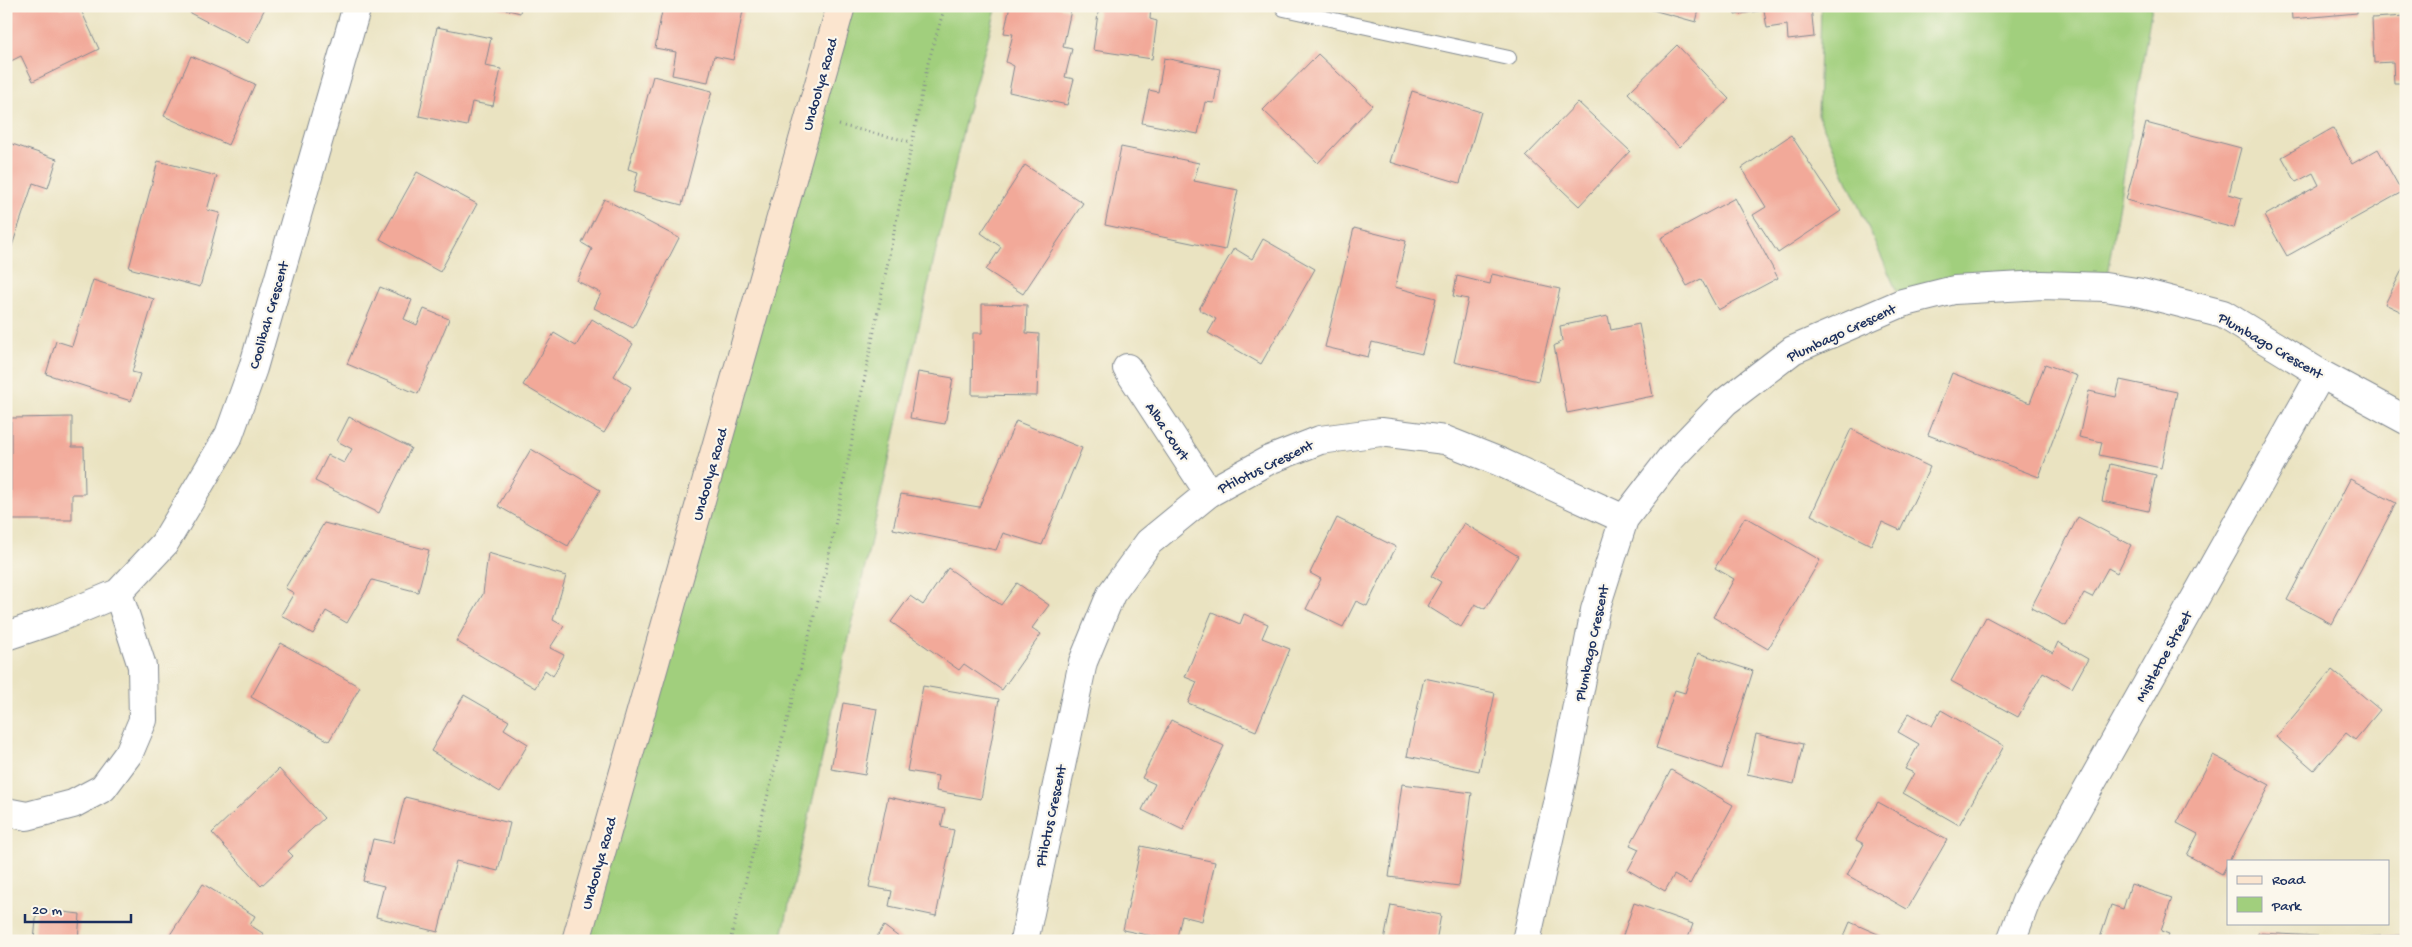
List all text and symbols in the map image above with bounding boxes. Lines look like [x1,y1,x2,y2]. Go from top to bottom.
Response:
street label: Undoolya Road [799,35,843,133]
street label: Coolibah Crescent [246,258,294,371]
street label: Plumbago Crescent [1784,300,1901,367]
street label: Plumbago Crescent [2213,309,2327,385]
street label: Alba Court [1140,400,1193,466]
street label: Undoolya Road [689,425,733,523]
street label: Ptilotus Crescent [1214,436,1318,499]
street label: Plumbago Crescent [1572,582,1614,704]
street label: Mistletoe Street [2132,607,2198,706]
street label: Ptilotus Crescent [1032,762,1072,870]
street label: Undoolya Road [578,814,622,912]
legend [2227,860,2390,924]
text: Road [2272,872,2306,890]
scale bar [25,892,131,924]
text: Park [2271,898,2302,916]
text: 20 m [32,902,62,920]

